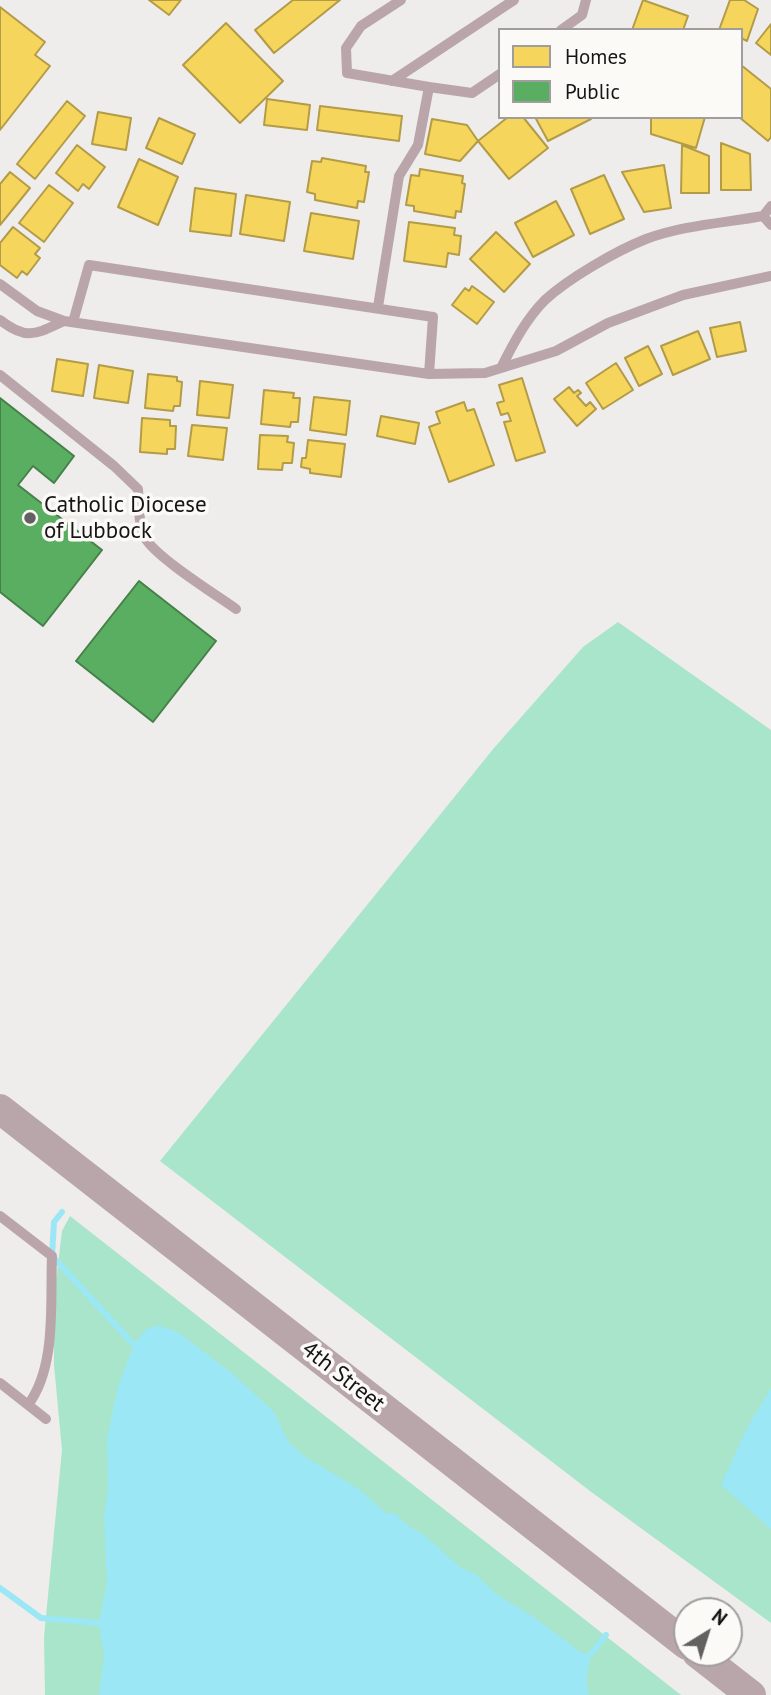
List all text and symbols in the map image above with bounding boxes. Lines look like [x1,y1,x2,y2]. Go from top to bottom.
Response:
legend [498,28,743,119]
text: Homes [565,43,627,70]
text: Public [565,78,620,105]
place label: Catholic Diocese of Lubbock [44,491,207,545]
marker: Catholic Diocese of Lubbock [22,510,38,526]
street label: 4th Street [296,1336,390,1418]
north arrow [673,1597,743,1667]
text: N [707,1604,732,1630]

